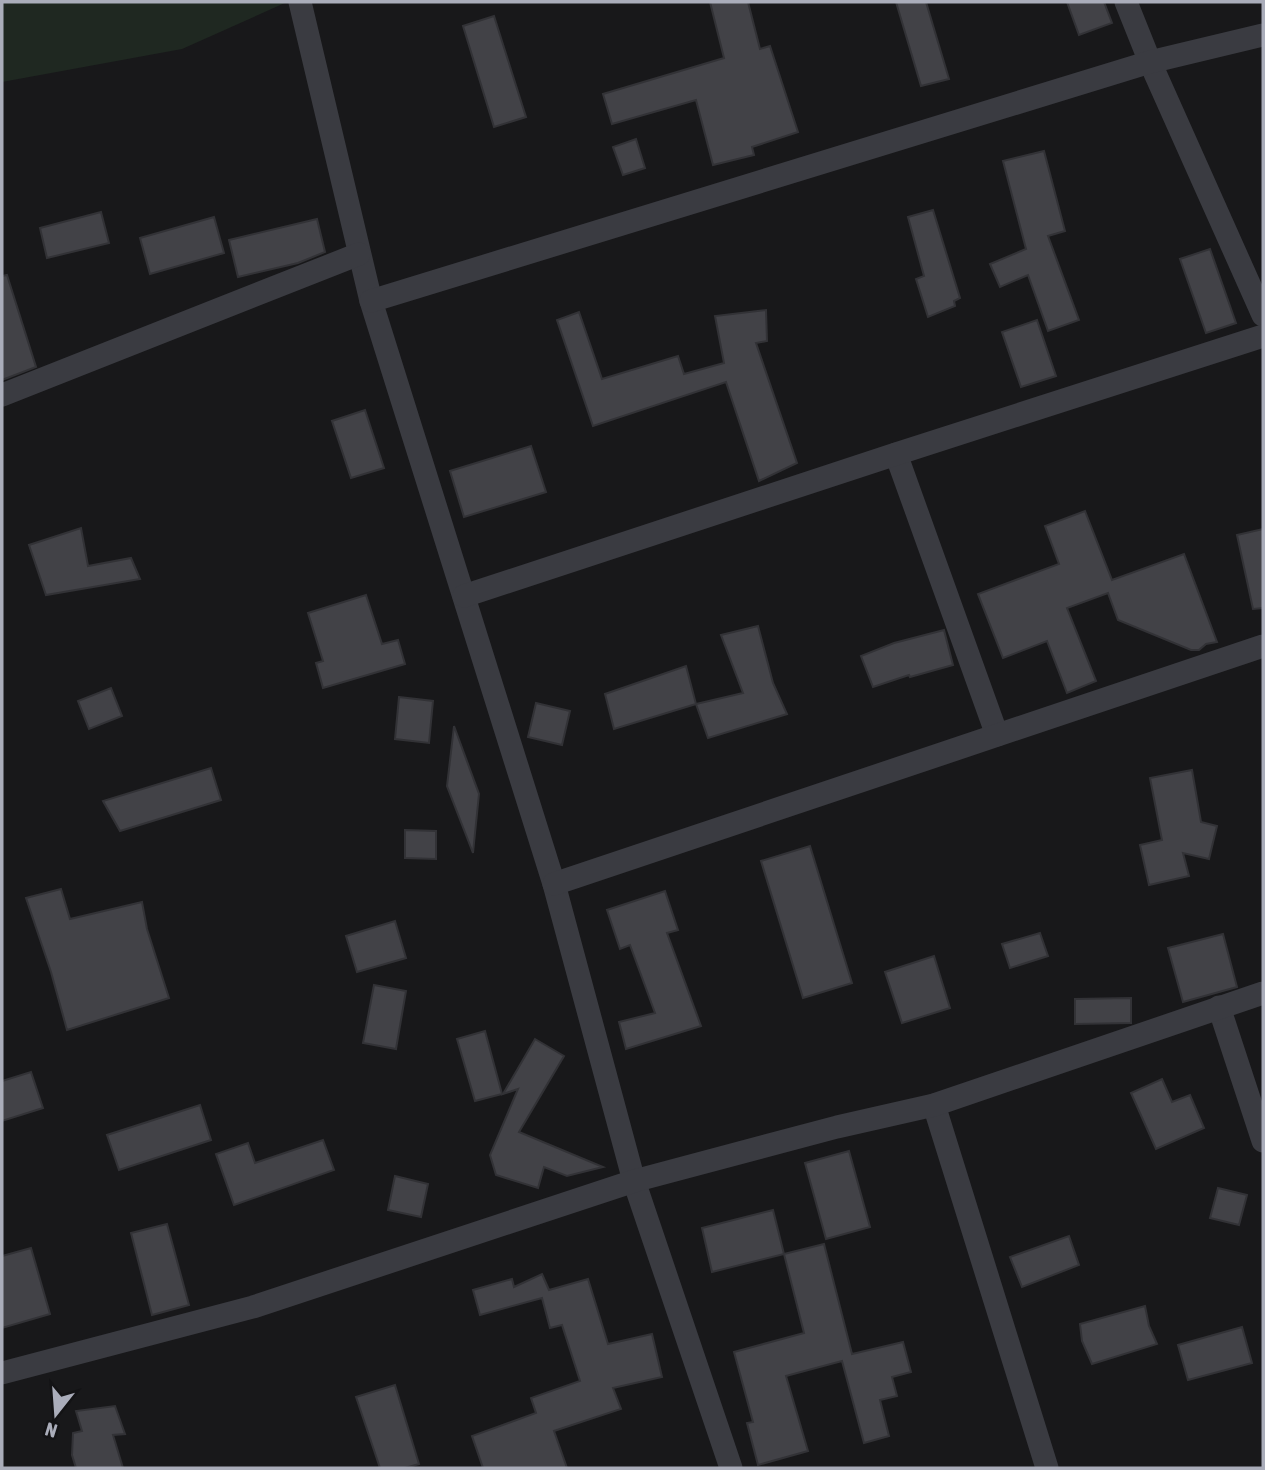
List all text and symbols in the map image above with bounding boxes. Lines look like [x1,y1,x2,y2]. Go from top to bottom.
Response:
north arrow [21,1379,91,1449]
text: N [42,1418,60,1442]

